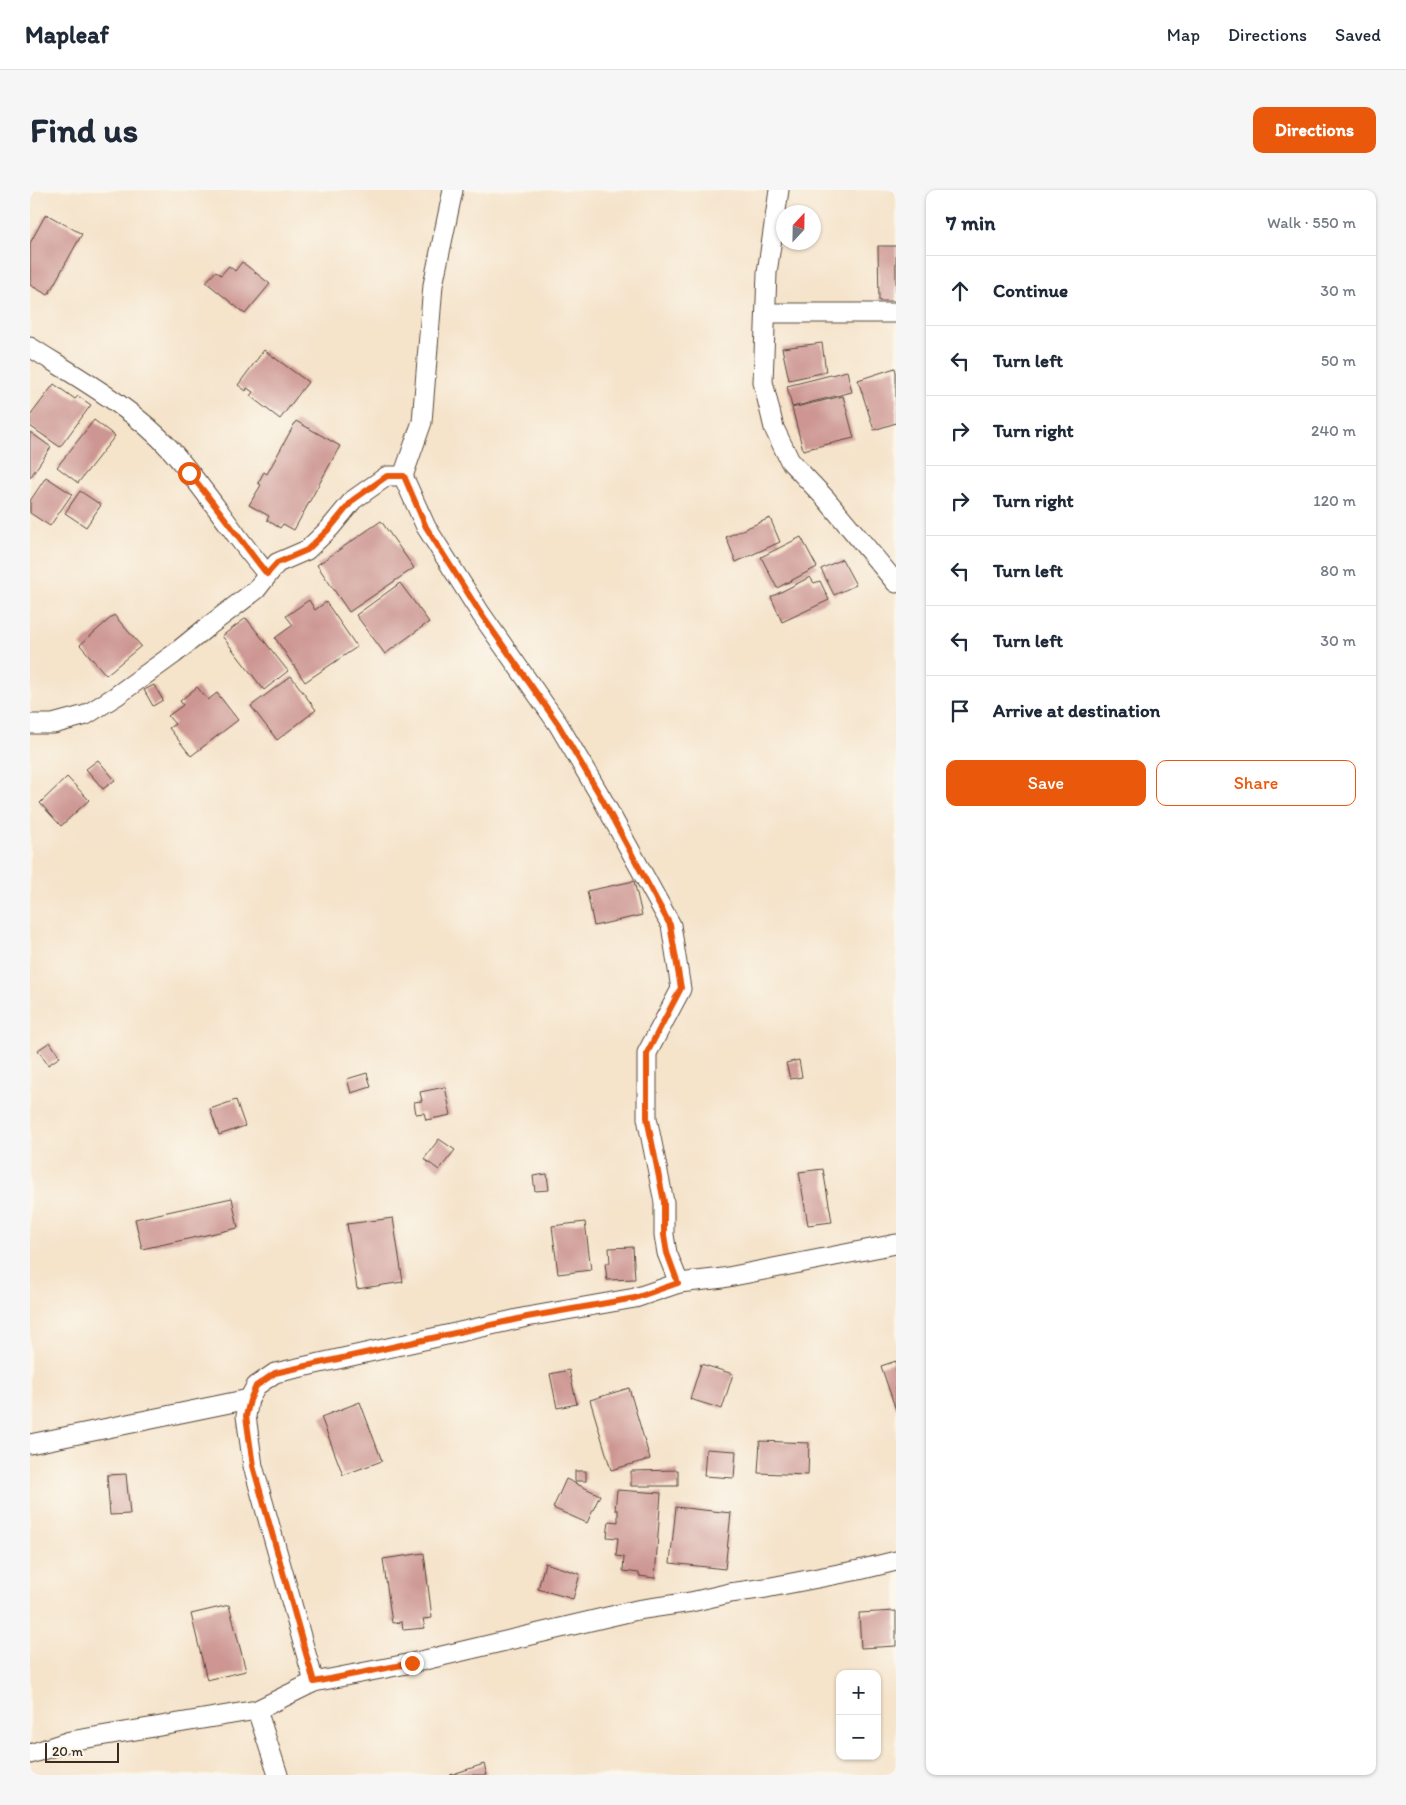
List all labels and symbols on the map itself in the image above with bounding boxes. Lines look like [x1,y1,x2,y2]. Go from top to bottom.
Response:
north arrow [776,205,821,250]
route start [178,462,201,485]
route end [401,1652,424,1675]
scale bar [45,1740,119,1763]

